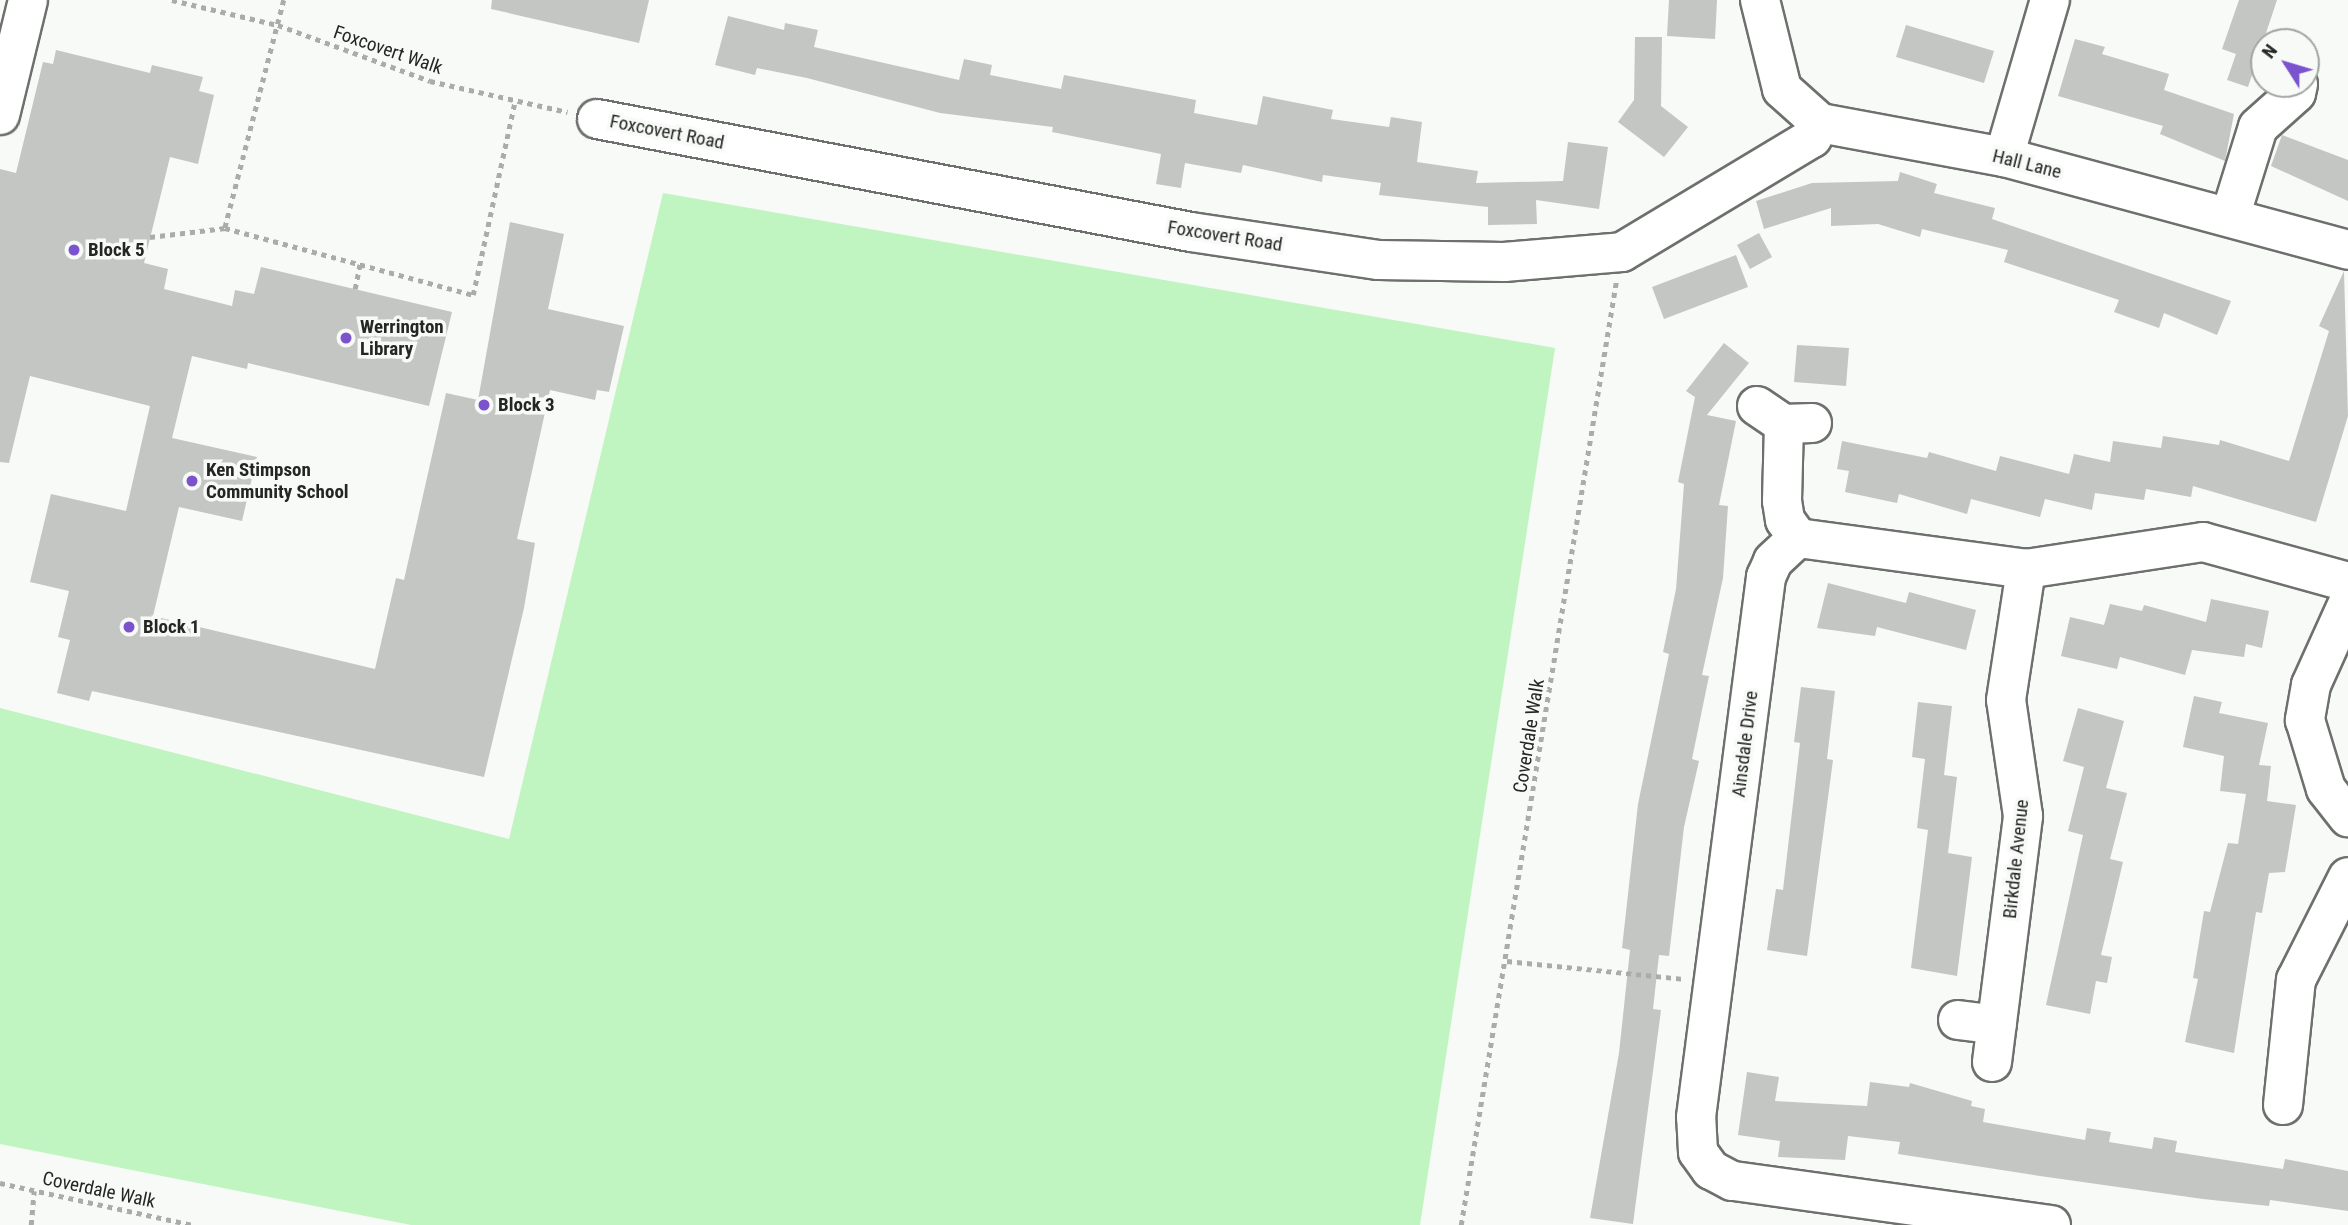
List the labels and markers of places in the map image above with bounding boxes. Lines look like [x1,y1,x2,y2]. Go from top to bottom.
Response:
place label: Block 5 [88,239,145,261]
marker: Block 5 [66,242,82,258]
place label: Werrington Library [360,316,444,360]
marker: Werrington Library [338,330,354,346]
place label: Block 3 [498,394,555,416]
marker: Block 3 [476,397,492,413]
place label: Ken Stimpson Community School [206,459,349,503]
marker: Ken Stimpson Community School [184,473,200,489]
place label: Block 1 [143,616,200,638]
marker: Block 1 [121,619,137,635]

